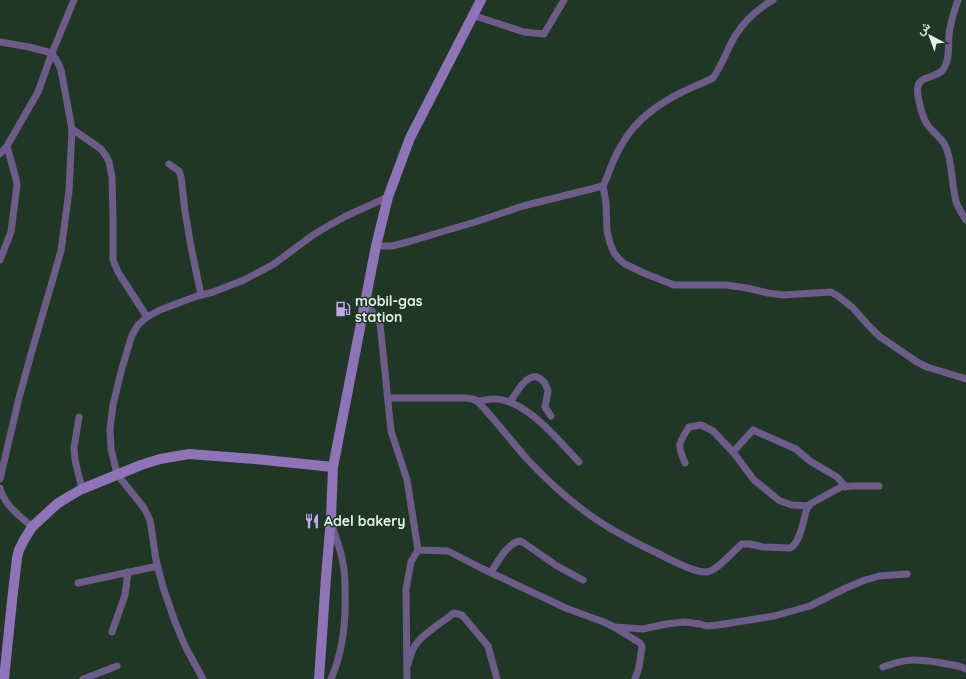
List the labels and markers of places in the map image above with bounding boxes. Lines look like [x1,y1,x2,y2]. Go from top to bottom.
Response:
place label: mobil-gas station [355,292,423,326]
fuel station icon: mobil-gas station [334,300,352,318]
restaurant icon: Adel bakery [303,512,321,530]
place label: Adel bakery [324,512,406,530]

